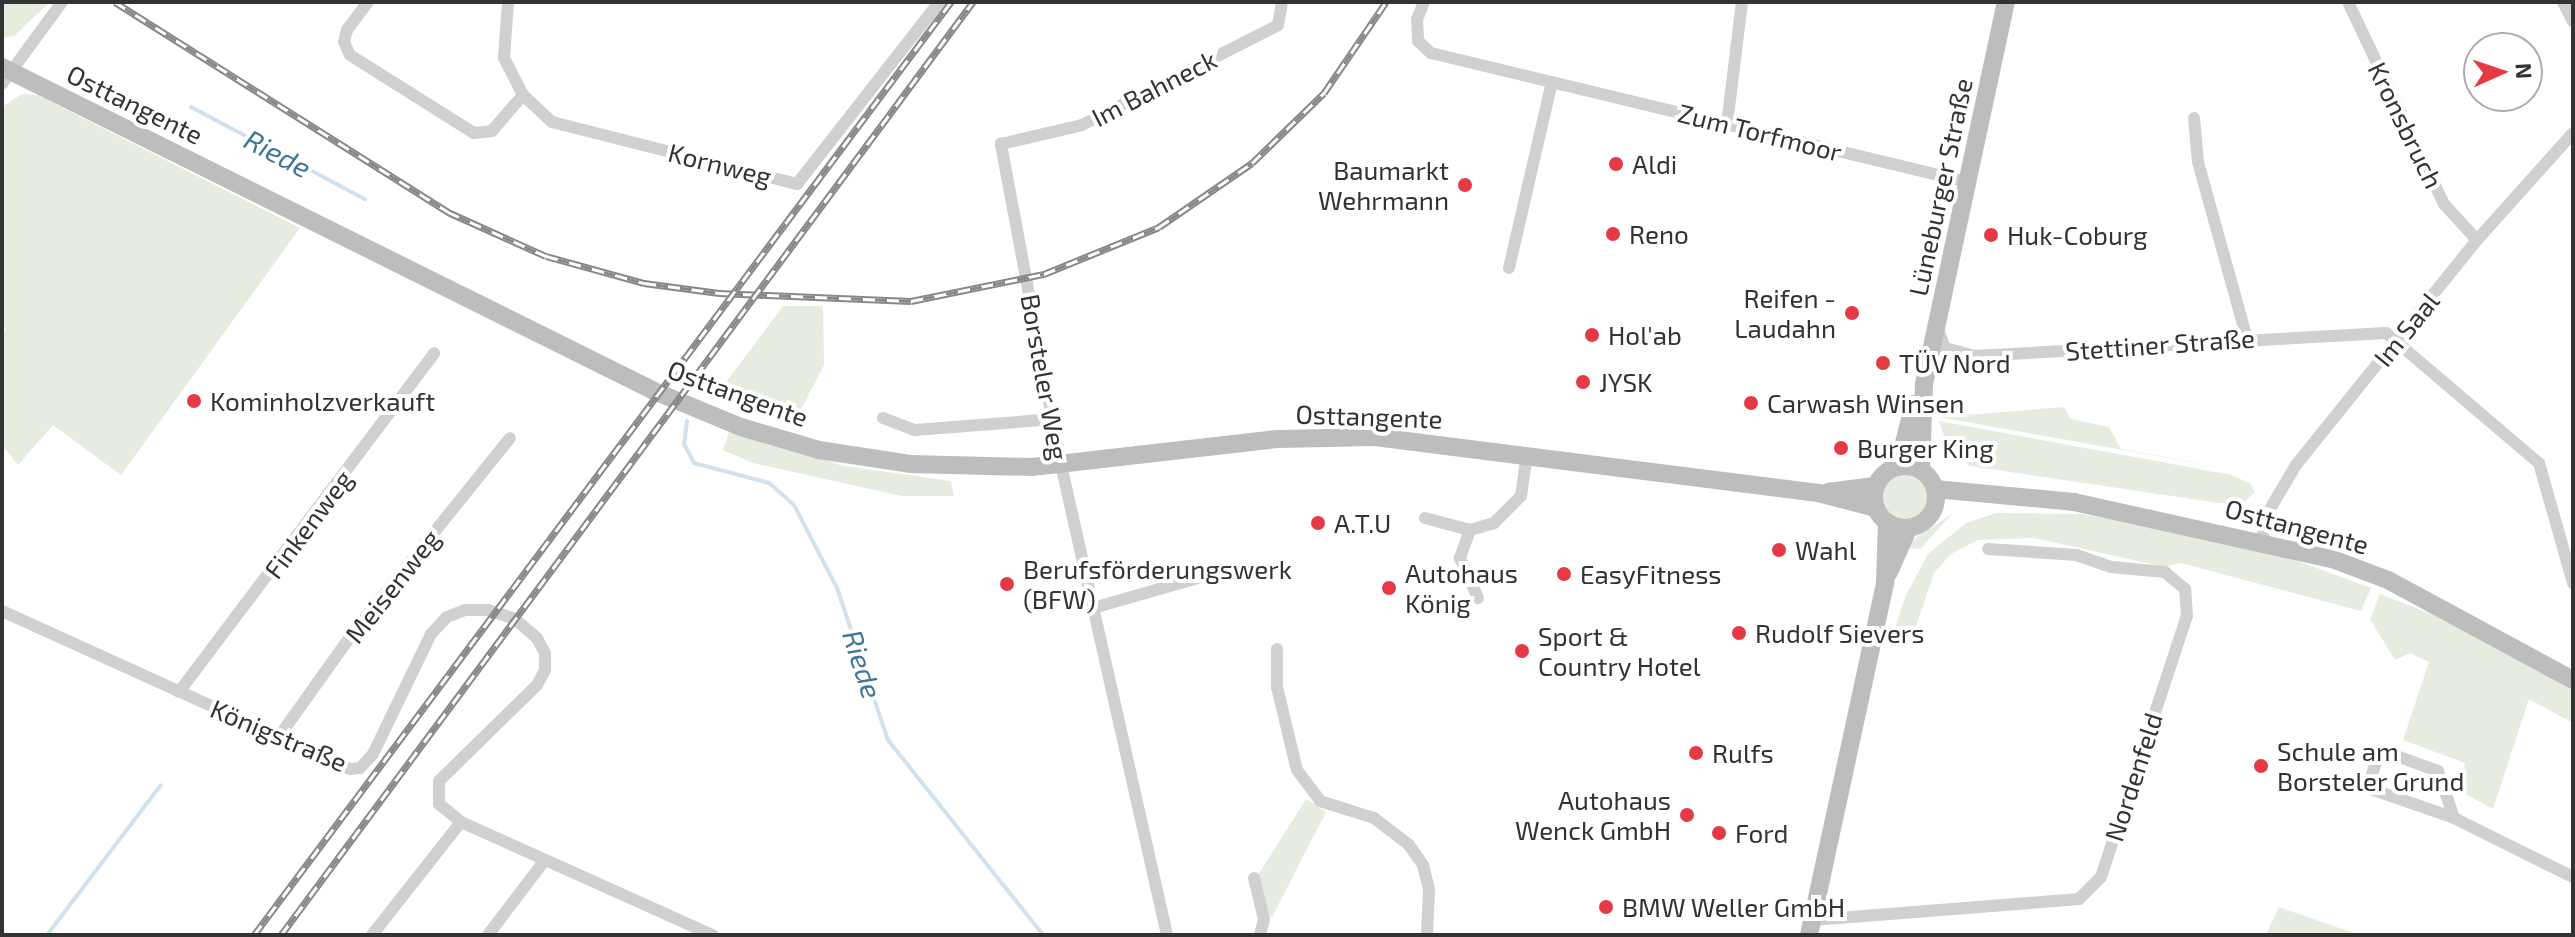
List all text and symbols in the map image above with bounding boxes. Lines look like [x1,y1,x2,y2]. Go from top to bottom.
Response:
north arrow [2463,32,2543,112]
street label: Im Bahneck [1086,43,1222,133]
street label: Kronsbruch [2362,57,2450,193]
street label: Osttangente [62,58,208,150]
text: N [2512,62,2538,79]
street label: Lüneburger Straße [1902,75,1978,299]
street label: Zum Torfmoor [1675,97,1845,167]
water label: Riede [239,122,317,184]
street label: Kornweg [665,136,775,192]
place label: Aldi [1632,148,1677,180]
place label: Baumarkt Wehrmann [1318,154,1449,216]
marker: Aldi [1607,155,1625,173]
marker: Baumarkt Wehrmann [1456,176,1474,194]
place label: Reno [1629,218,1689,250]
place label: Huk-Coburg [2007,219,2148,251]
marker: Reno [1604,225,1622,243]
marker: Huk-Coburg [1982,226,2000,244]
place label: Reifen - Laudahn [1734,282,1836,344]
street label: Im Saal [2367,286,2445,372]
street label: Borsteler Weg [1015,291,1075,463]
marker: Reifen - Laudahn [1843,304,1861,322]
place label: Hol'ab [1608,319,1682,351]
street label: Stettiner Straße [2064,322,2256,366]
marker: Hol'ab [1583,326,1601,344]
place label: TÜV Nord [1899,347,2011,379]
street label: Osttangente [664,353,812,433]
marker: TÜV Nord [1874,354,1892,372]
place label: JYSK [1599,366,1652,398]
marker: JYSK [1574,373,1592,391]
place label: Kominholzverkauft [210,385,435,417]
place label: Carwash Winsen [1767,387,1965,419]
marker: Kominholzverkauft [185,392,203,410]
marker: Carwash Winsen [1742,394,1760,412]
street label: Osttangente [1295,398,1443,434]
place label: Burger King [1857,432,1994,464]
marker: Burger King [1832,439,1850,457]
street label: Finkenweg [257,464,359,584]
street label: Osttangente [2222,492,2372,560]
place label: A.T.U [1334,507,1391,539]
marker: A.T.U [1309,514,1327,532]
street label: Meisenweg [338,523,446,649]
place label: Wahl [1795,534,1856,566]
marker: Wahl [1770,541,1788,559]
place label: Berufsförderungswerk (BFW) [1023,553,1292,614]
place label: Autohaus König [1405,557,1518,618]
place label: EasyFitness [1580,558,1722,590]
marker: EasyFitness [1555,565,1573,583]
marker: Berufsförderungswerk (BFW) [998,575,1016,593]
marker: Autohaus König [1380,579,1398,597]
place label: Rudolf Sievers [1755,617,1925,649]
place label: Sport & Country Hotel [1538,620,1701,682]
marker: Rudolf Sievers [1730,624,1748,642]
water label: Riede [836,625,890,703]
marker: Sport & Country Hotel [1513,642,1531,660]
street label: Königstraße [206,692,352,778]
street label: Nordenfeld [2098,709,2168,845]
place label: Schule am Borsteler Grund [2277,735,2465,796]
place label: Rulfs [1712,737,1774,769]
marker: Rulfs [1687,744,1705,762]
marker: Schule am Borsteler Grund [2252,757,2270,775]
place label: Autohaus Wenck GmbH [1515,784,1671,846]
marker: Autohaus Wenck GmbH [1678,806,1696,824]
place label: Ford [1735,817,1788,849]
marker: Ford [1710,824,1728,842]
place label: BMW Weller GmbH [1622,891,1846,923]
marker: BMW Weller GmbH [1597,898,1615,916]

